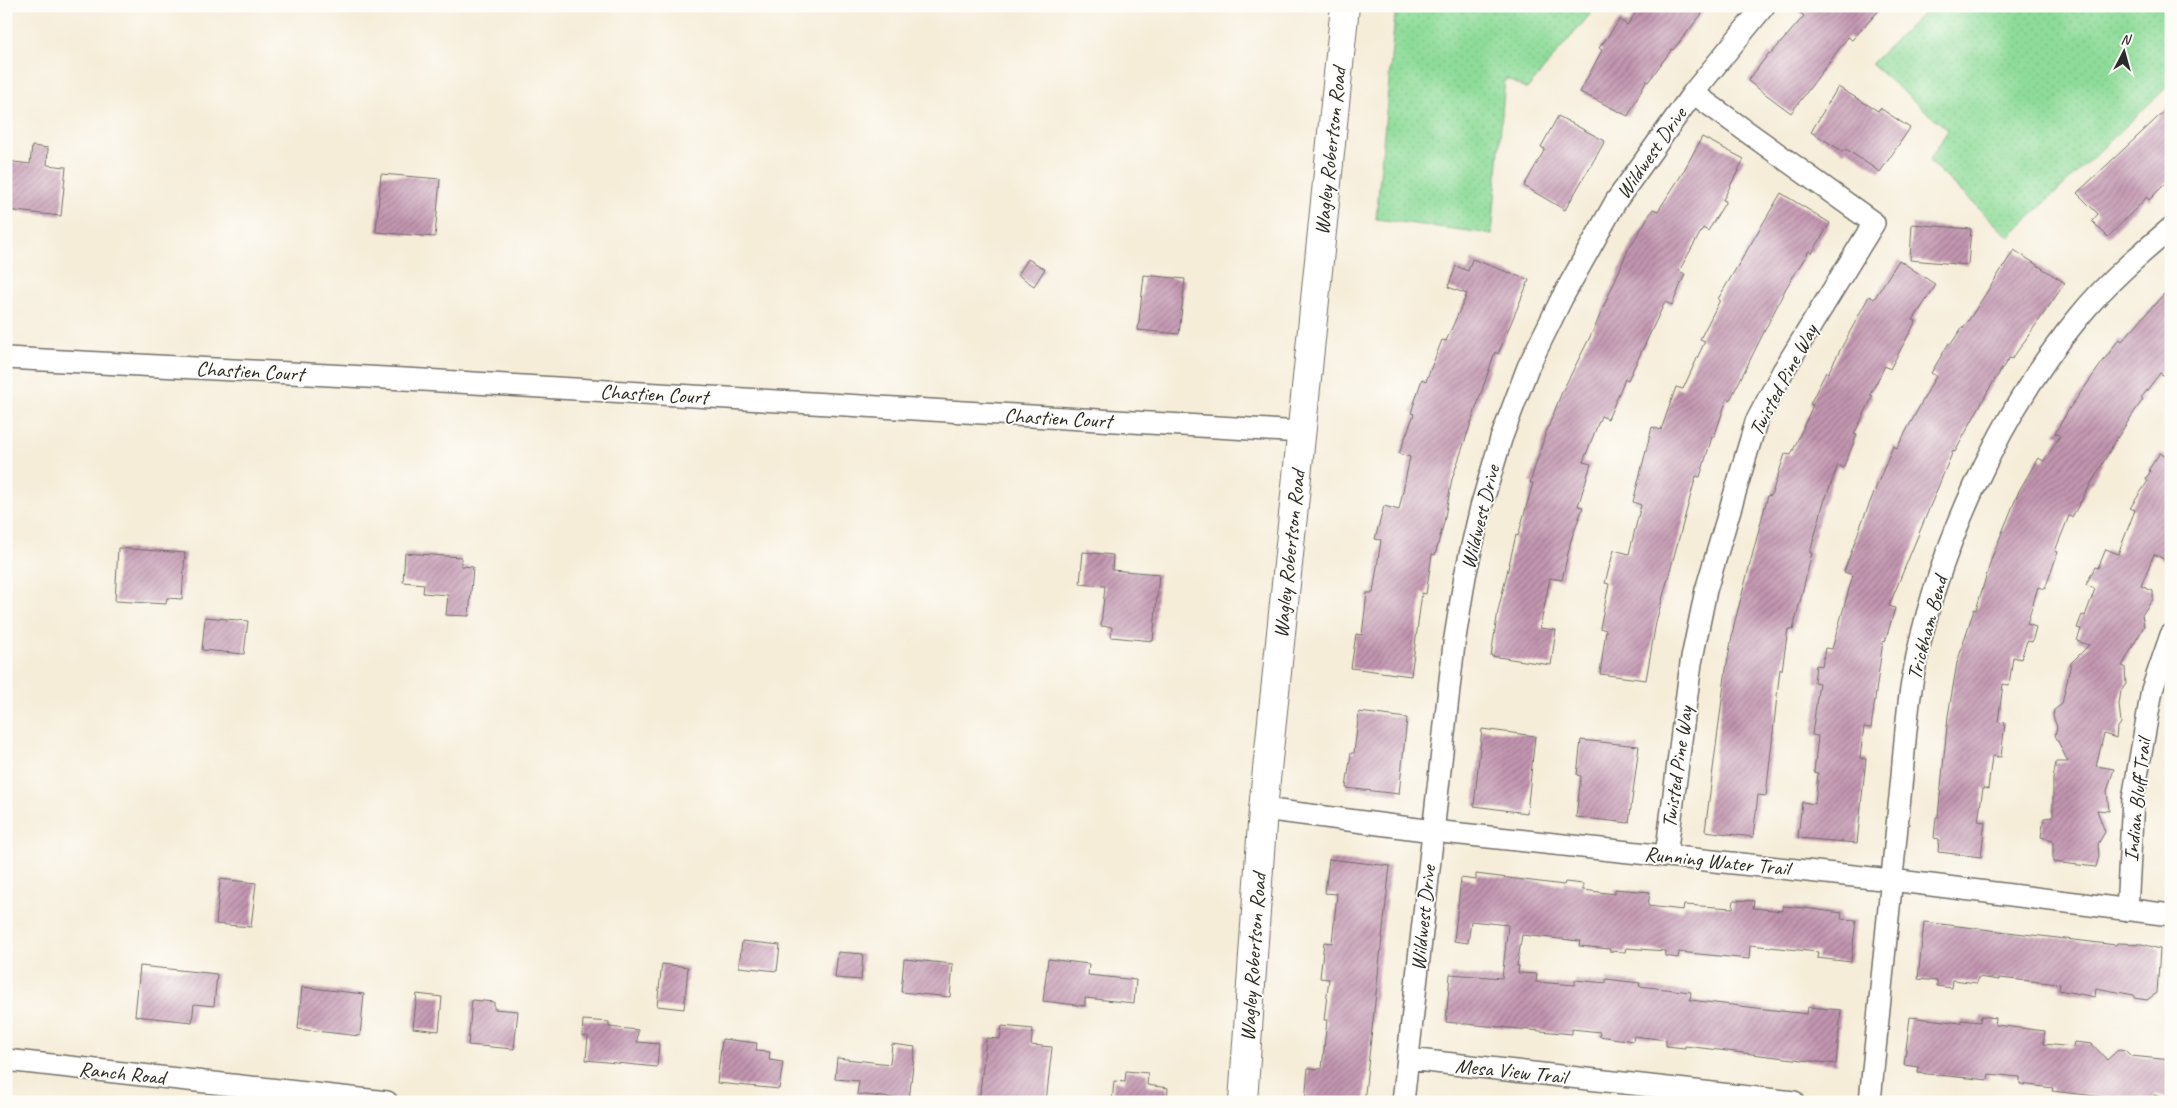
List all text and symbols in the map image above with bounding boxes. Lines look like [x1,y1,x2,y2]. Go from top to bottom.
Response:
north arrow [2100,28,2150,78]
text: N [2120,31,2133,49]
street label: Wagley Robertson Road [1308,63,1352,236]
street label: Wildwest Drive [1610,100,1693,204]
street label: Twisted Pine Way [1743,318,1824,440]
street label: Chastien Court [195,355,308,387]
street label: Chastien Court [599,378,712,410]
street label: Chastien Court [1003,402,1116,434]
street label: Wildwest Drive [1455,460,1506,571]
street label: Wagley Robertson Road [1267,466,1311,639]
street label: Trickham Bend [1901,570,1954,683]
street label: Twisted Pine Way [1656,703,1699,829]
street label: Indian Bluff Trail [2118,734,2157,863]
street label: Running Water Trail [1643,840,1794,882]
street label: Wildwest Drive [1405,862,1442,972]
street label: Wagley Robertson Road [1234,869,1272,1042]
street label: Mesa View Trail [1454,1052,1571,1090]
street label: Ranch Road [78,1056,170,1091]

